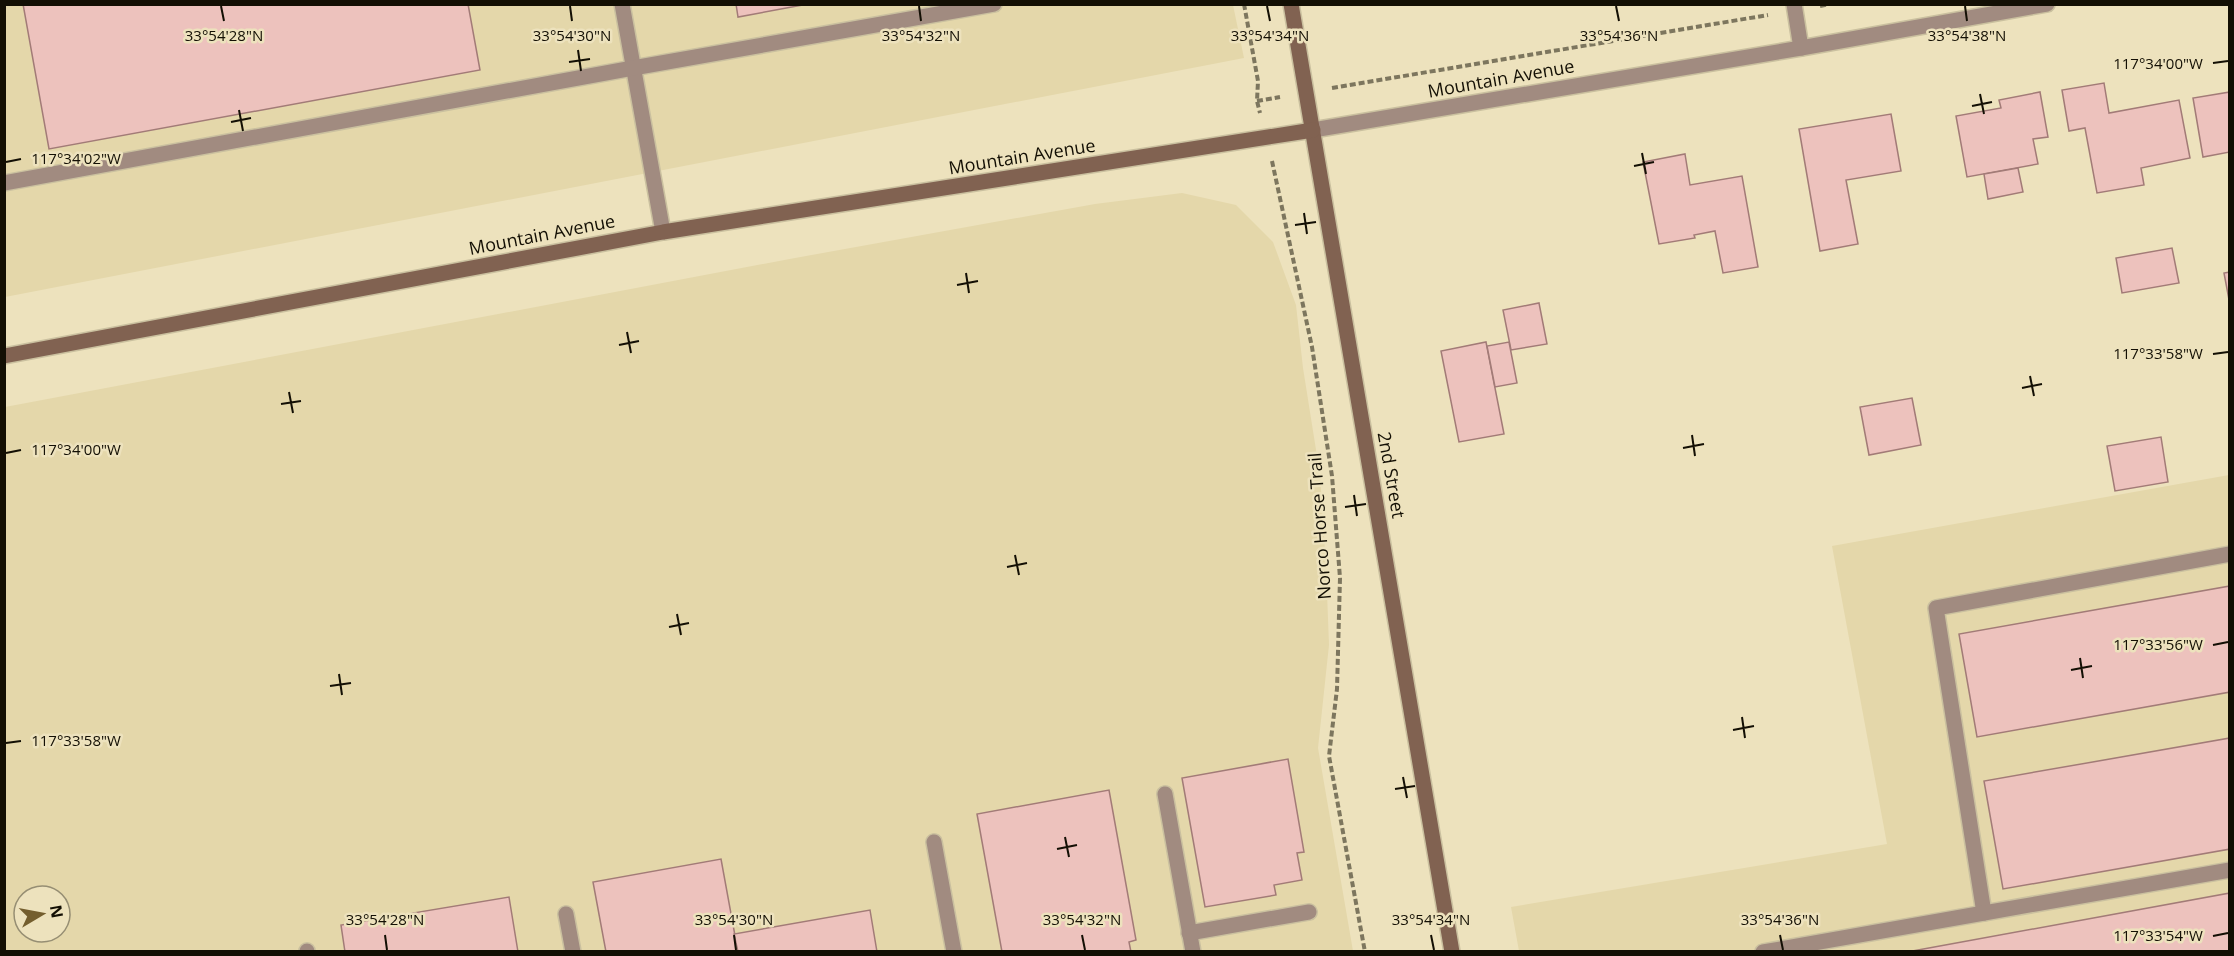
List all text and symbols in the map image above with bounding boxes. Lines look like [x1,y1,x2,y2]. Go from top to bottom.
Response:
text: 33°54'28"N [185,25,263,45]
text: 33°54'30"N [533,25,611,45]
text: 33°54'32"N [882,25,960,45]
text: 33°54'34"N [1231,25,1309,45]
text: 33°54'36"N [1580,25,1658,45]
text: 33°54'38"N [1928,25,2006,45]
street label: Mountain Avenue [1426,53,1576,103]
text: 117°34'00"W [2113,53,2203,73]
street label: Mountain Avenue [947,133,1097,179]
text: 117°34'02"W [31,148,121,168]
street label: Mountain Avenue [467,208,617,260]
text: 117°33'58"W [2113,343,2203,363]
street label: 2nd Street [1373,430,1411,520]
text: 117°34'00"W [31,439,121,459]
street label: Norco Horse Trail [1302,452,1336,600]
text: 117°33'56"W [2113,634,2203,654]
text: 117°33'58"W [31,730,121,750]
north arrow [12,884,72,944]
text: N [45,903,69,920]
text: 33°54'28"N [346,909,424,929]
text: 33°54'30"N [695,909,773,929]
text: 33°54'32"N [1043,909,1121,929]
text: 33°54'34"N [1392,909,1470,929]
text: 33°54'36"N [1741,909,1819,929]
text: 117°33'54"W [2113,925,2203,945]

